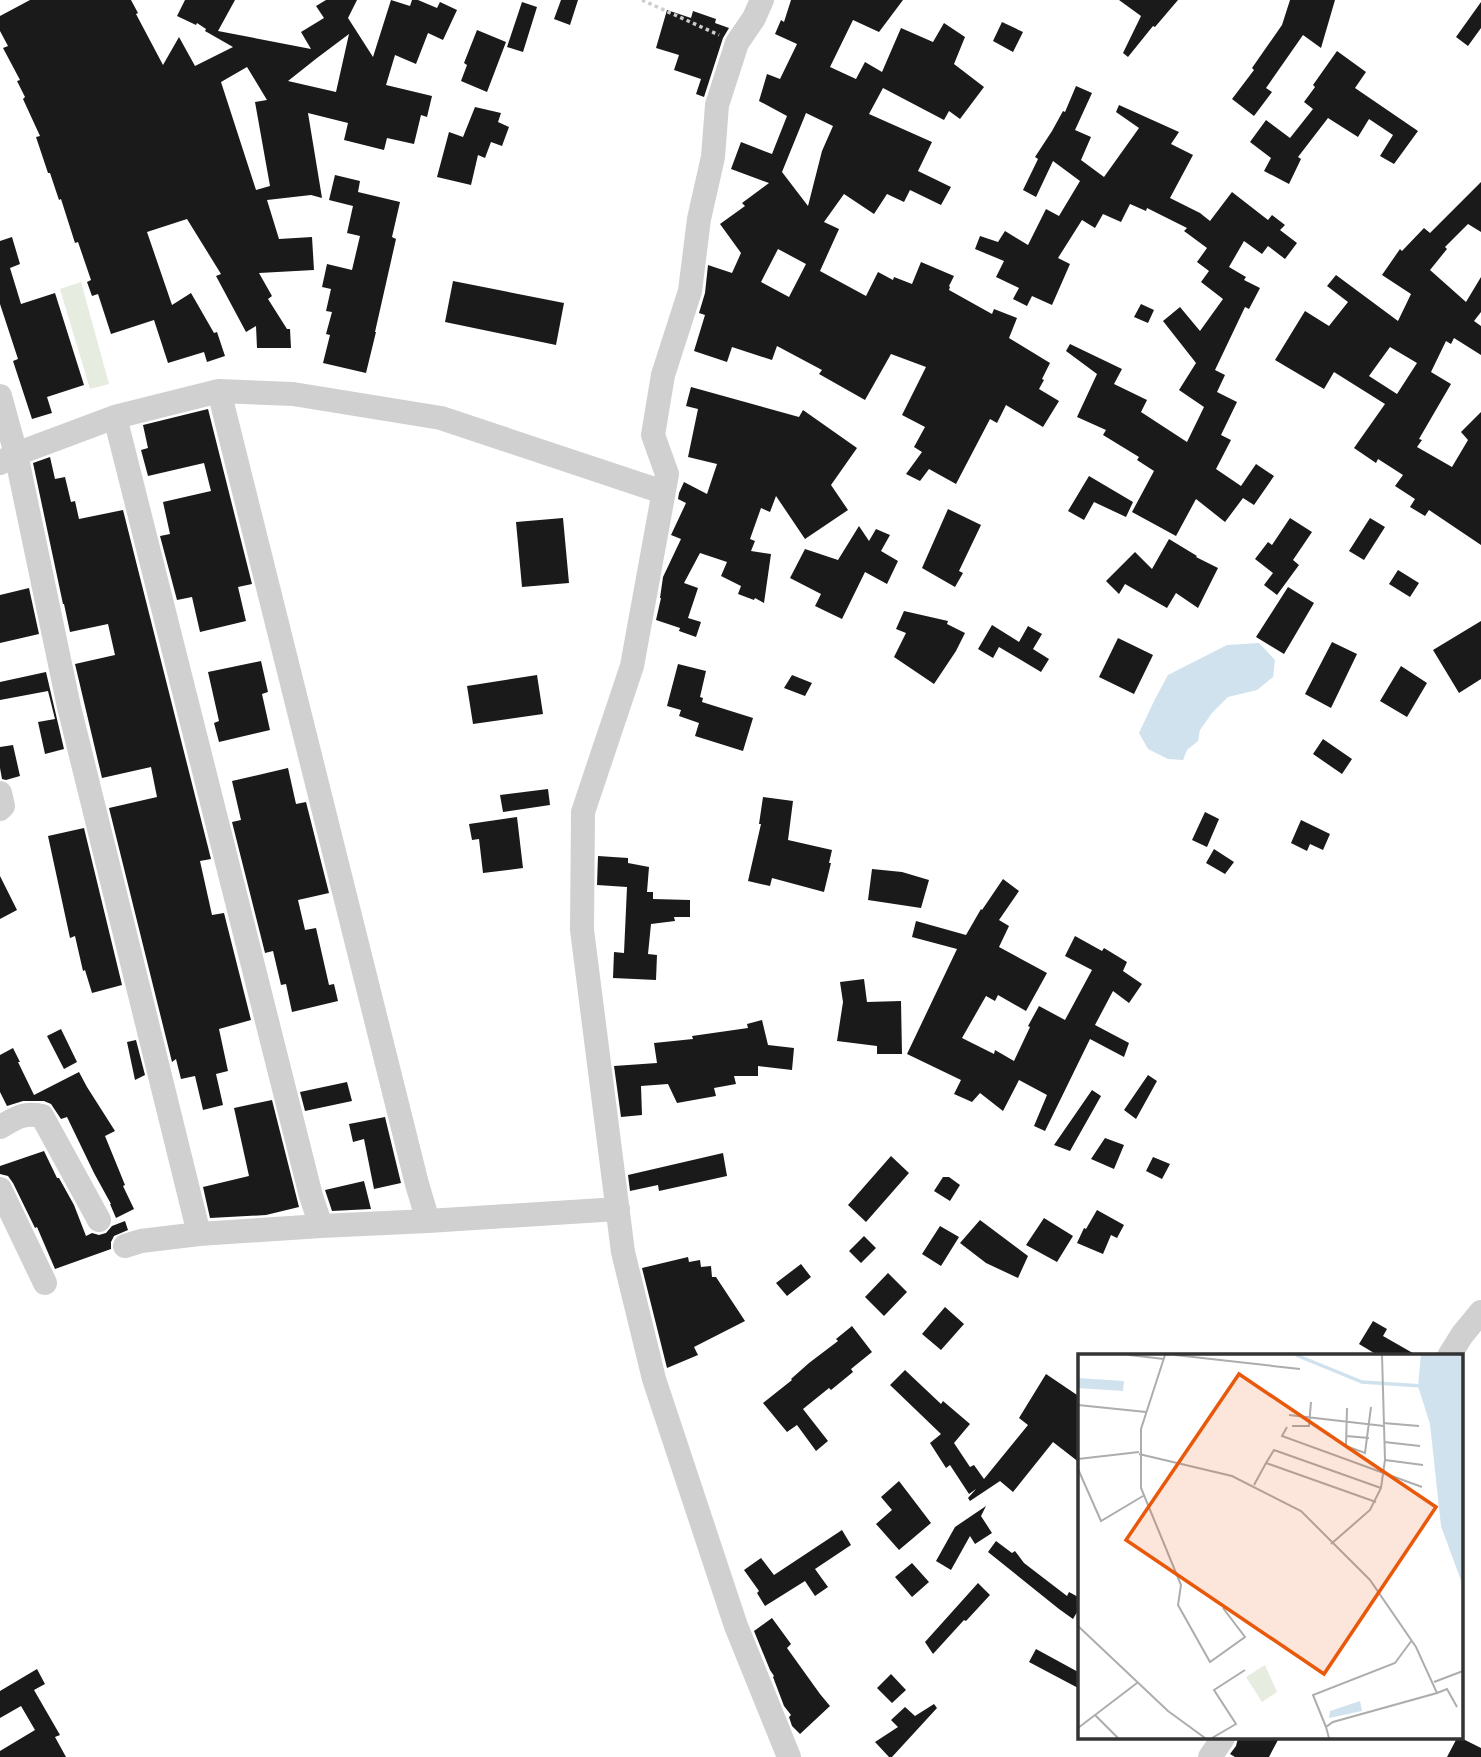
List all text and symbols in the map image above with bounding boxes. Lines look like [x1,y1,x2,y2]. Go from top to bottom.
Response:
inset map [1078,1354,1464,1740]

